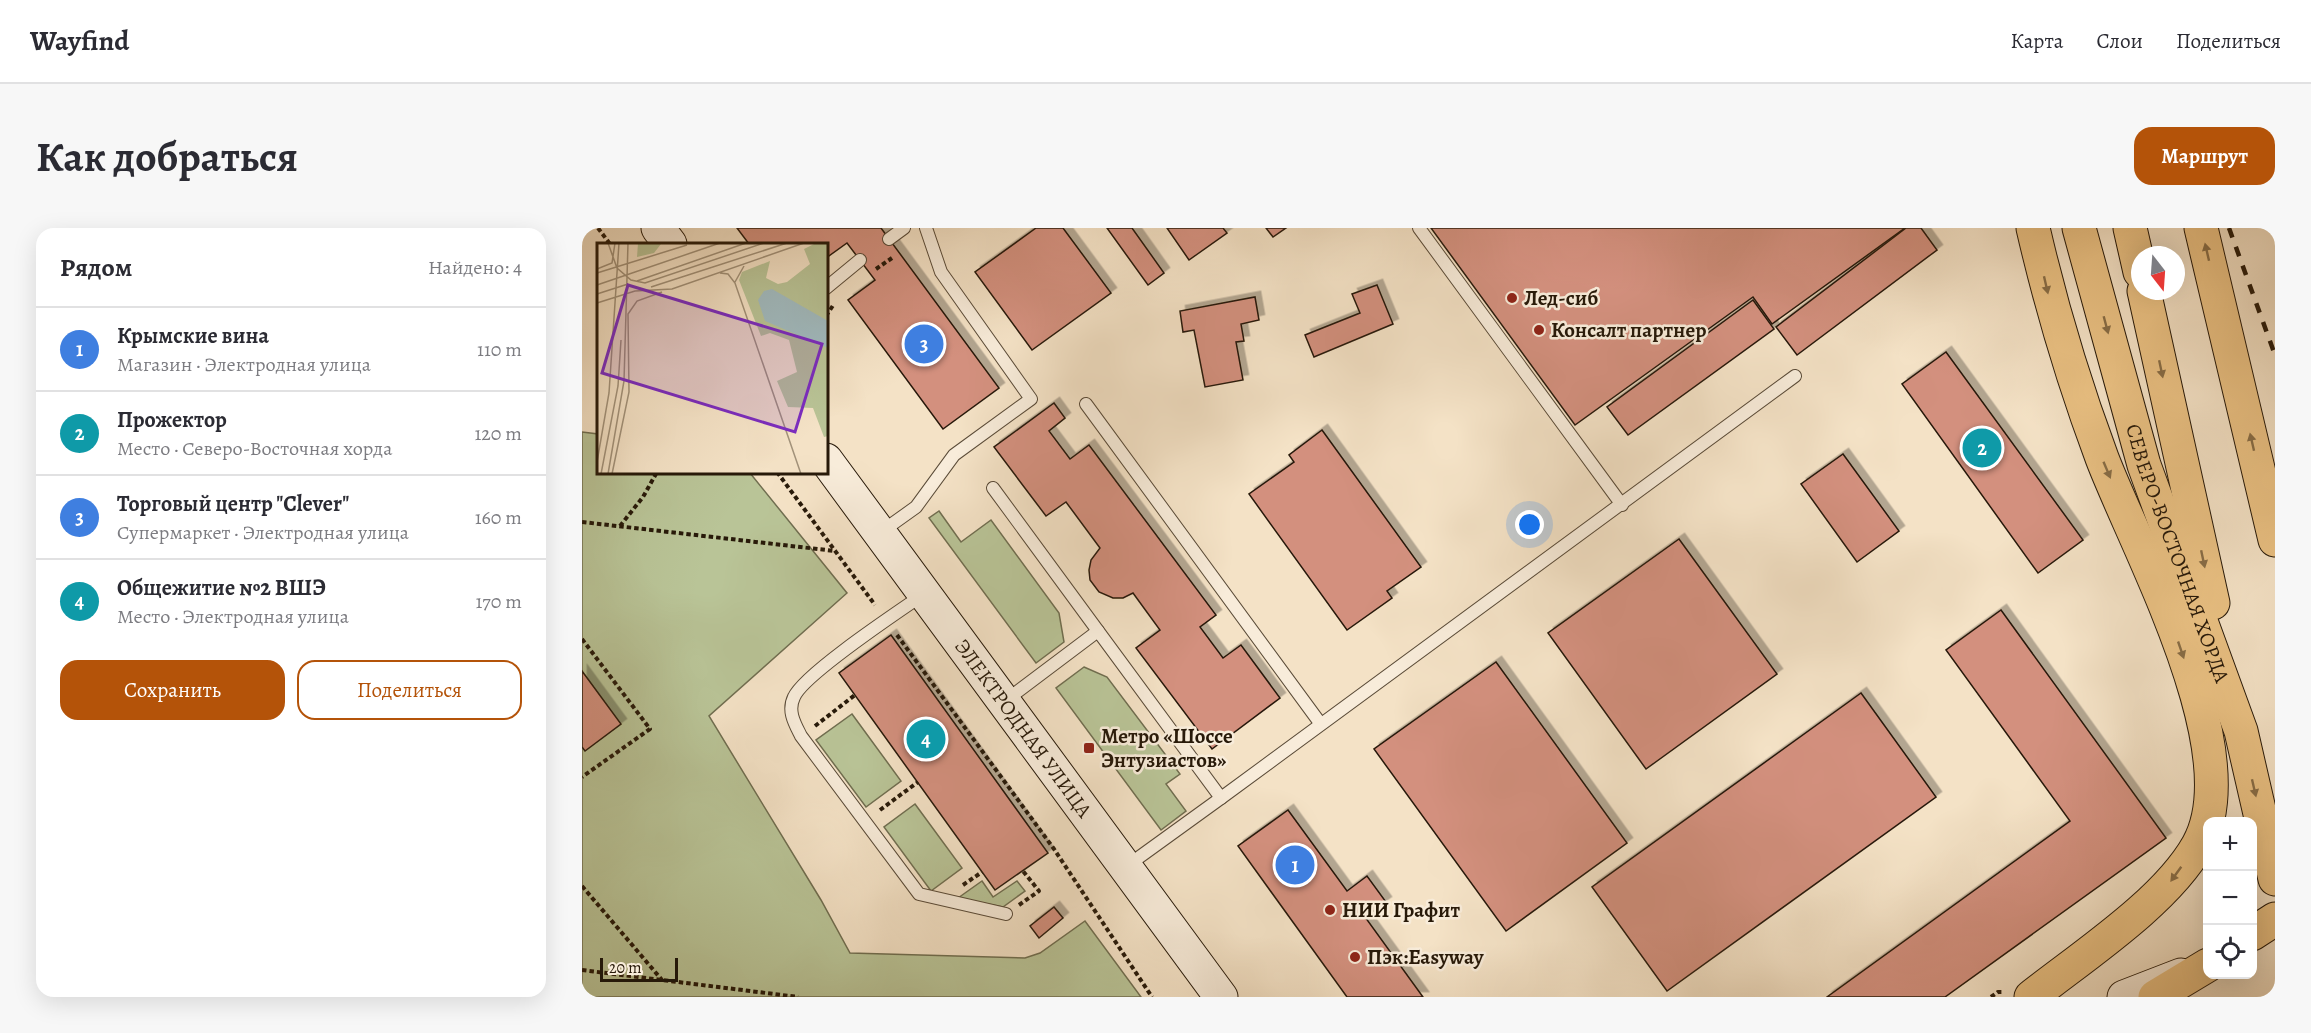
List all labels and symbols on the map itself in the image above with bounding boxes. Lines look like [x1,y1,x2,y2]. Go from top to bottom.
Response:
inset map [597,243,828,474]
one-way arrow [2202,243,2211,262]
north arrow [2131,246,2185,300]
one-way arrow [2042,276,2052,294]
place label: Лед-сиб [1524,284,1598,312]
marker: Лед-сиб [1505,291,1519,305]
place label: Консалт партнер [1551,316,1706,344]
one-way arrow [2102,316,2111,334]
pin: 3 [904,322,944,366]
marker: Консалт партнер [1532,323,1546,337]
one-way arrow [2157,359,2166,378]
street label: СЕВЕРО-ВОСТОЧНАЯ ХОРДА [2119,421,2236,687]
pin: 2 [1962,426,2002,470]
one-way arrow [2246,433,2256,451]
one-way arrow [2103,461,2113,479]
your location [1515,510,1544,539]
one-way arrow [2199,550,2208,569]
street label: ЭЛЕКТРОДНАЯ УЛИЦА [948,633,1099,824]
one-way arrow [2177,641,2187,659]
pin: 4 [906,716,946,762]
place label: Метро «Шоссе Энтузиастов» [1101,722,1233,774]
marker: Метро «Шоссе Энтузиастов» [1082,741,1096,755]
one-way arrow [2250,778,2259,797]
pin: 1 [1276,842,1314,888]
one-way arrow [2170,866,2182,882]
place label: НИИ Графит [1342,896,1460,924]
marker: НИИ Графит [1323,903,1337,917]
place label: Пэк:Easyway [1367,943,1485,971]
marker: Пэк:Easyway [1348,950,1362,964]
scale bar [600,955,678,982]

